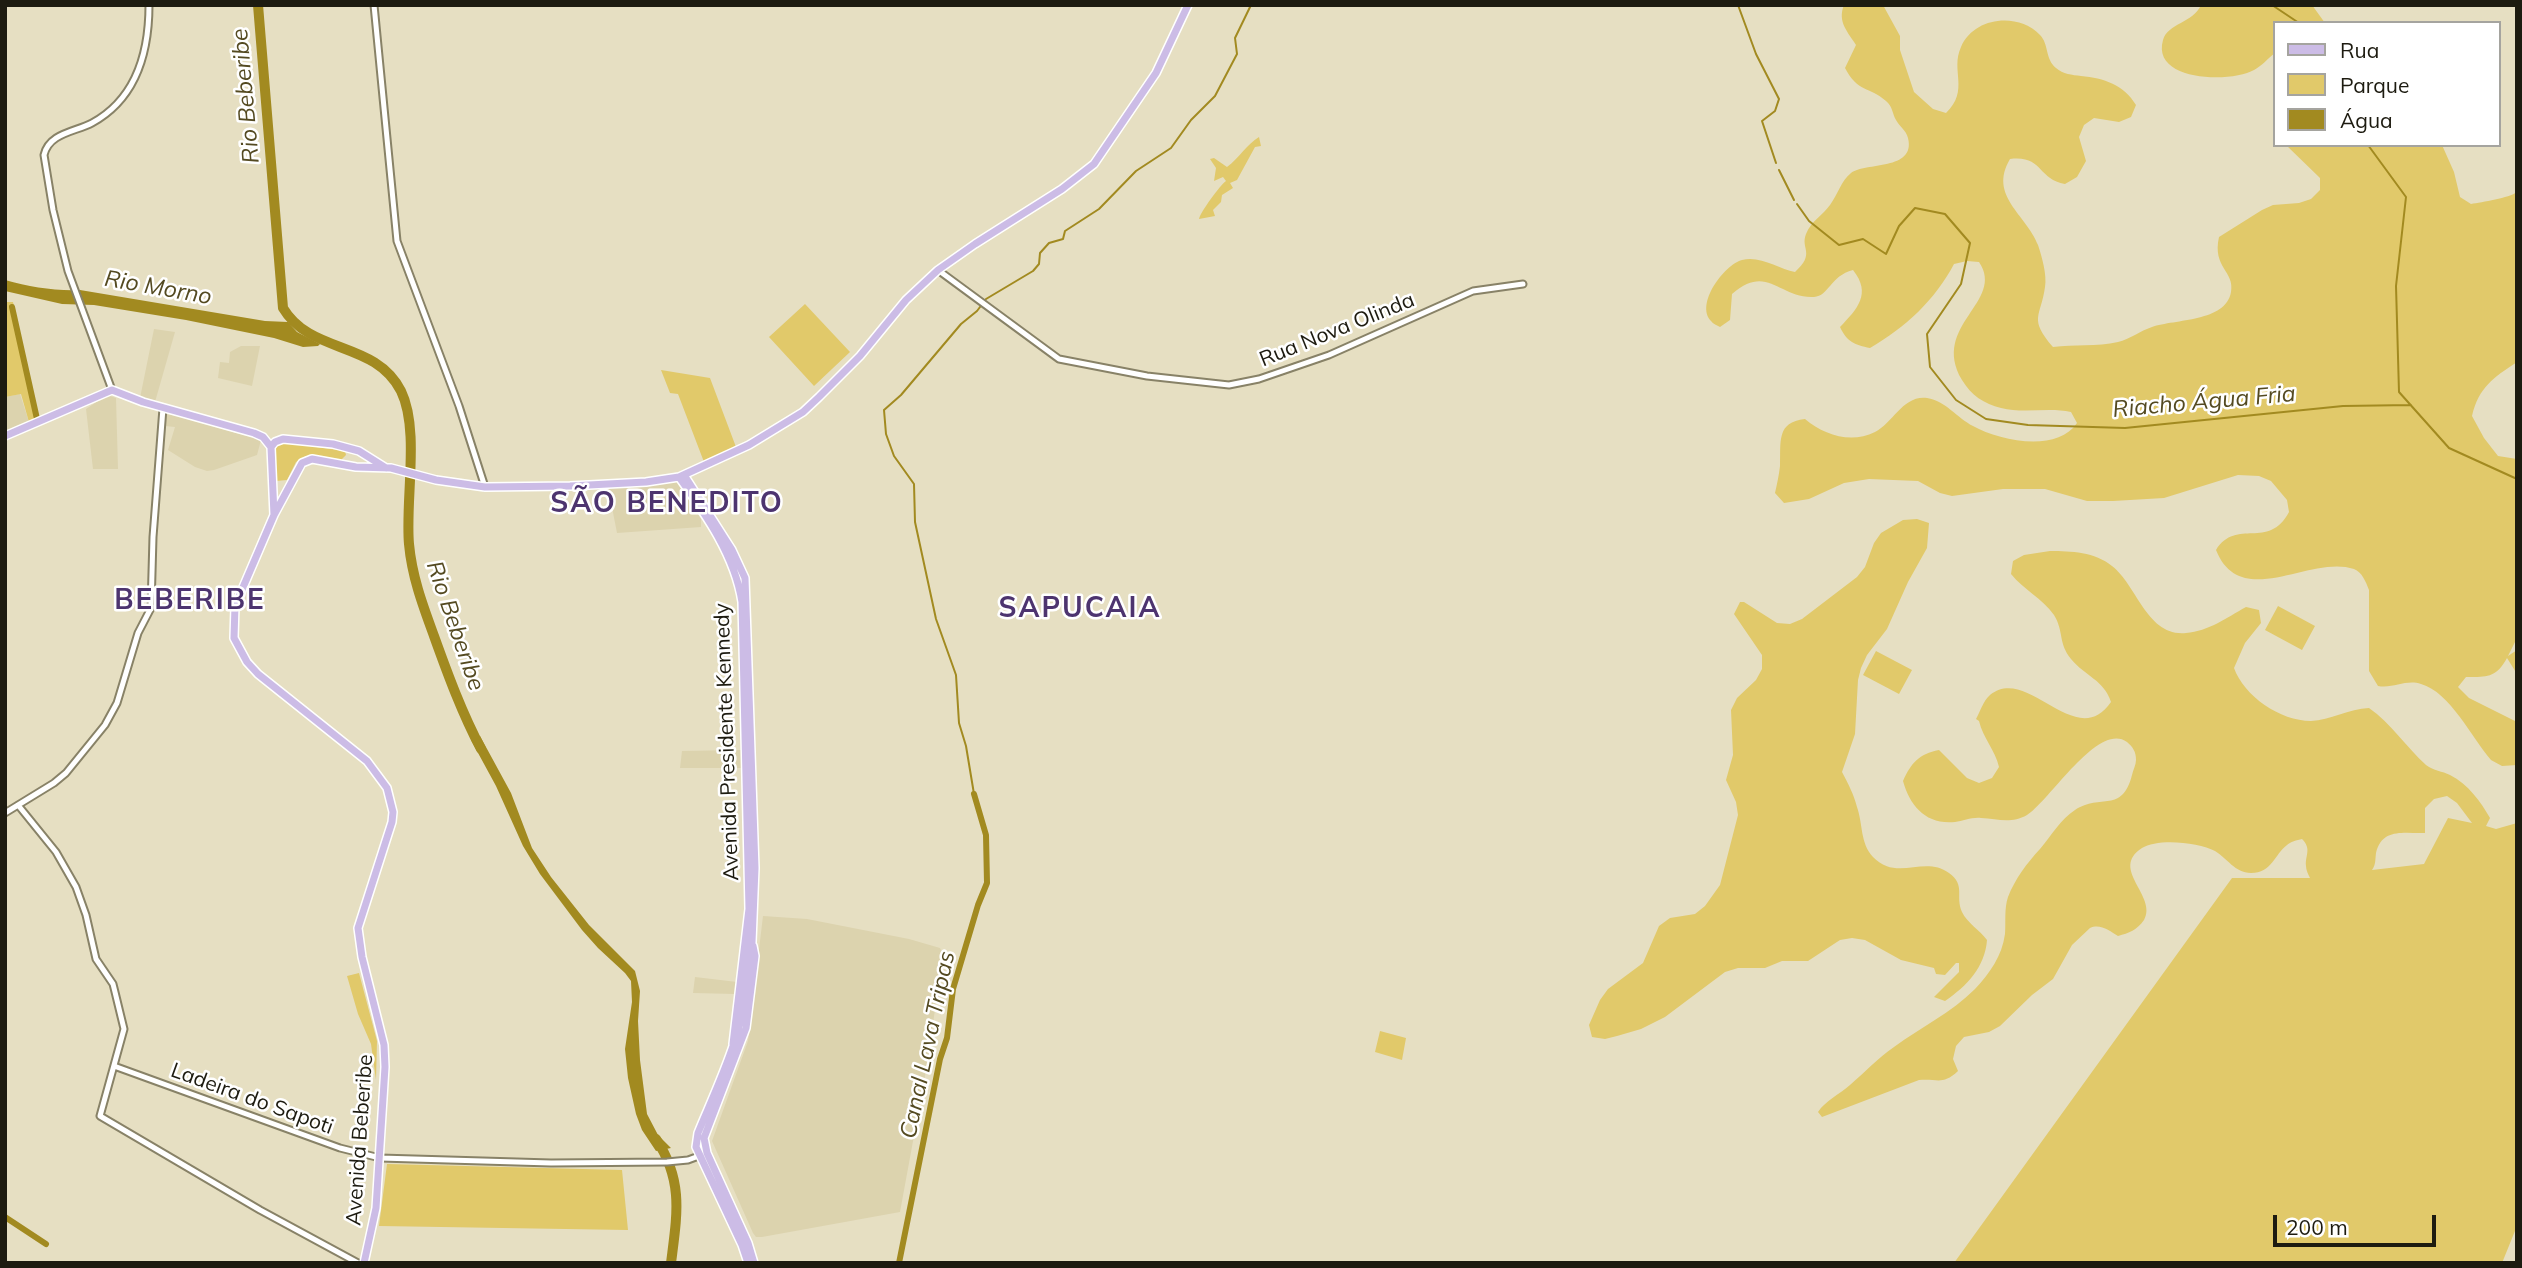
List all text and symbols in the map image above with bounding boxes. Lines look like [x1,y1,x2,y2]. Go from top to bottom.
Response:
legend [2274,21,2501,147]
water label: Rio Beberibe [226,27,266,165]
text: Rua [2340,37,2379,63]
text: Parque [2340,72,2409,98]
text: Água [2340,107,2393,133]
water label: Rio Morno [102,265,214,311]
street label: Rua Nova Olinda [1256,287,1418,373]
water label: Riacho Água Fria [2112,380,2296,424]
district label: SÃO BENEDITO [552,487,782,521]
water label: Rio Beberibe [420,558,490,694]
district label: BEBERIBE [115,584,265,618]
district label: SAPUCAIA [1000,592,1160,626]
street label: Avenida Presidente Kennedy [710,603,744,881]
water label: Canal Lava Tripas [895,949,961,1141]
street label: Avenida Beberibe [341,1054,379,1226]
street label: Ladeira do Sapoti [167,1058,337,1140]
scale bar [2277,1202,2440,1246]
text: 200 m [2286,1214,2348,1240]

